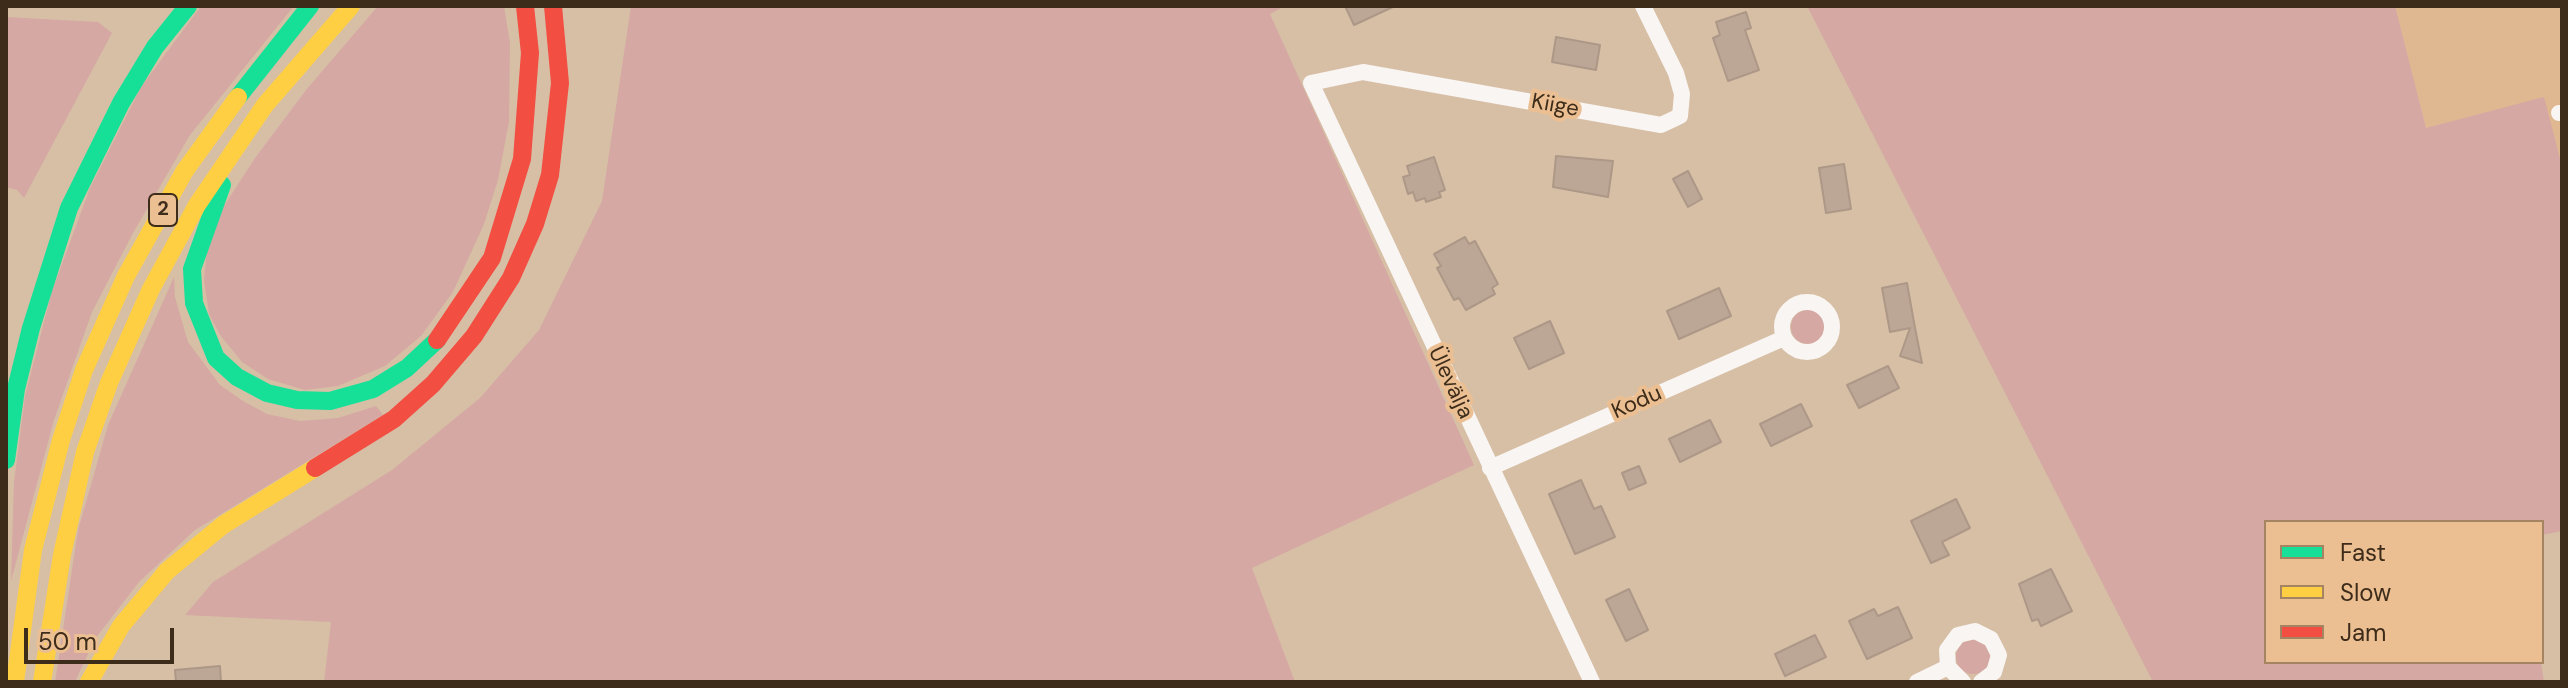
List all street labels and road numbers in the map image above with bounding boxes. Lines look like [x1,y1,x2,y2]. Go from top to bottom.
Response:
street label: Kiige [1529,89,1581,123]
road number: 2 [149,194,177,226]
street label: Ülevälja [1422,343,1478,423]
street label: Kodu [1608,380,1666,426]

